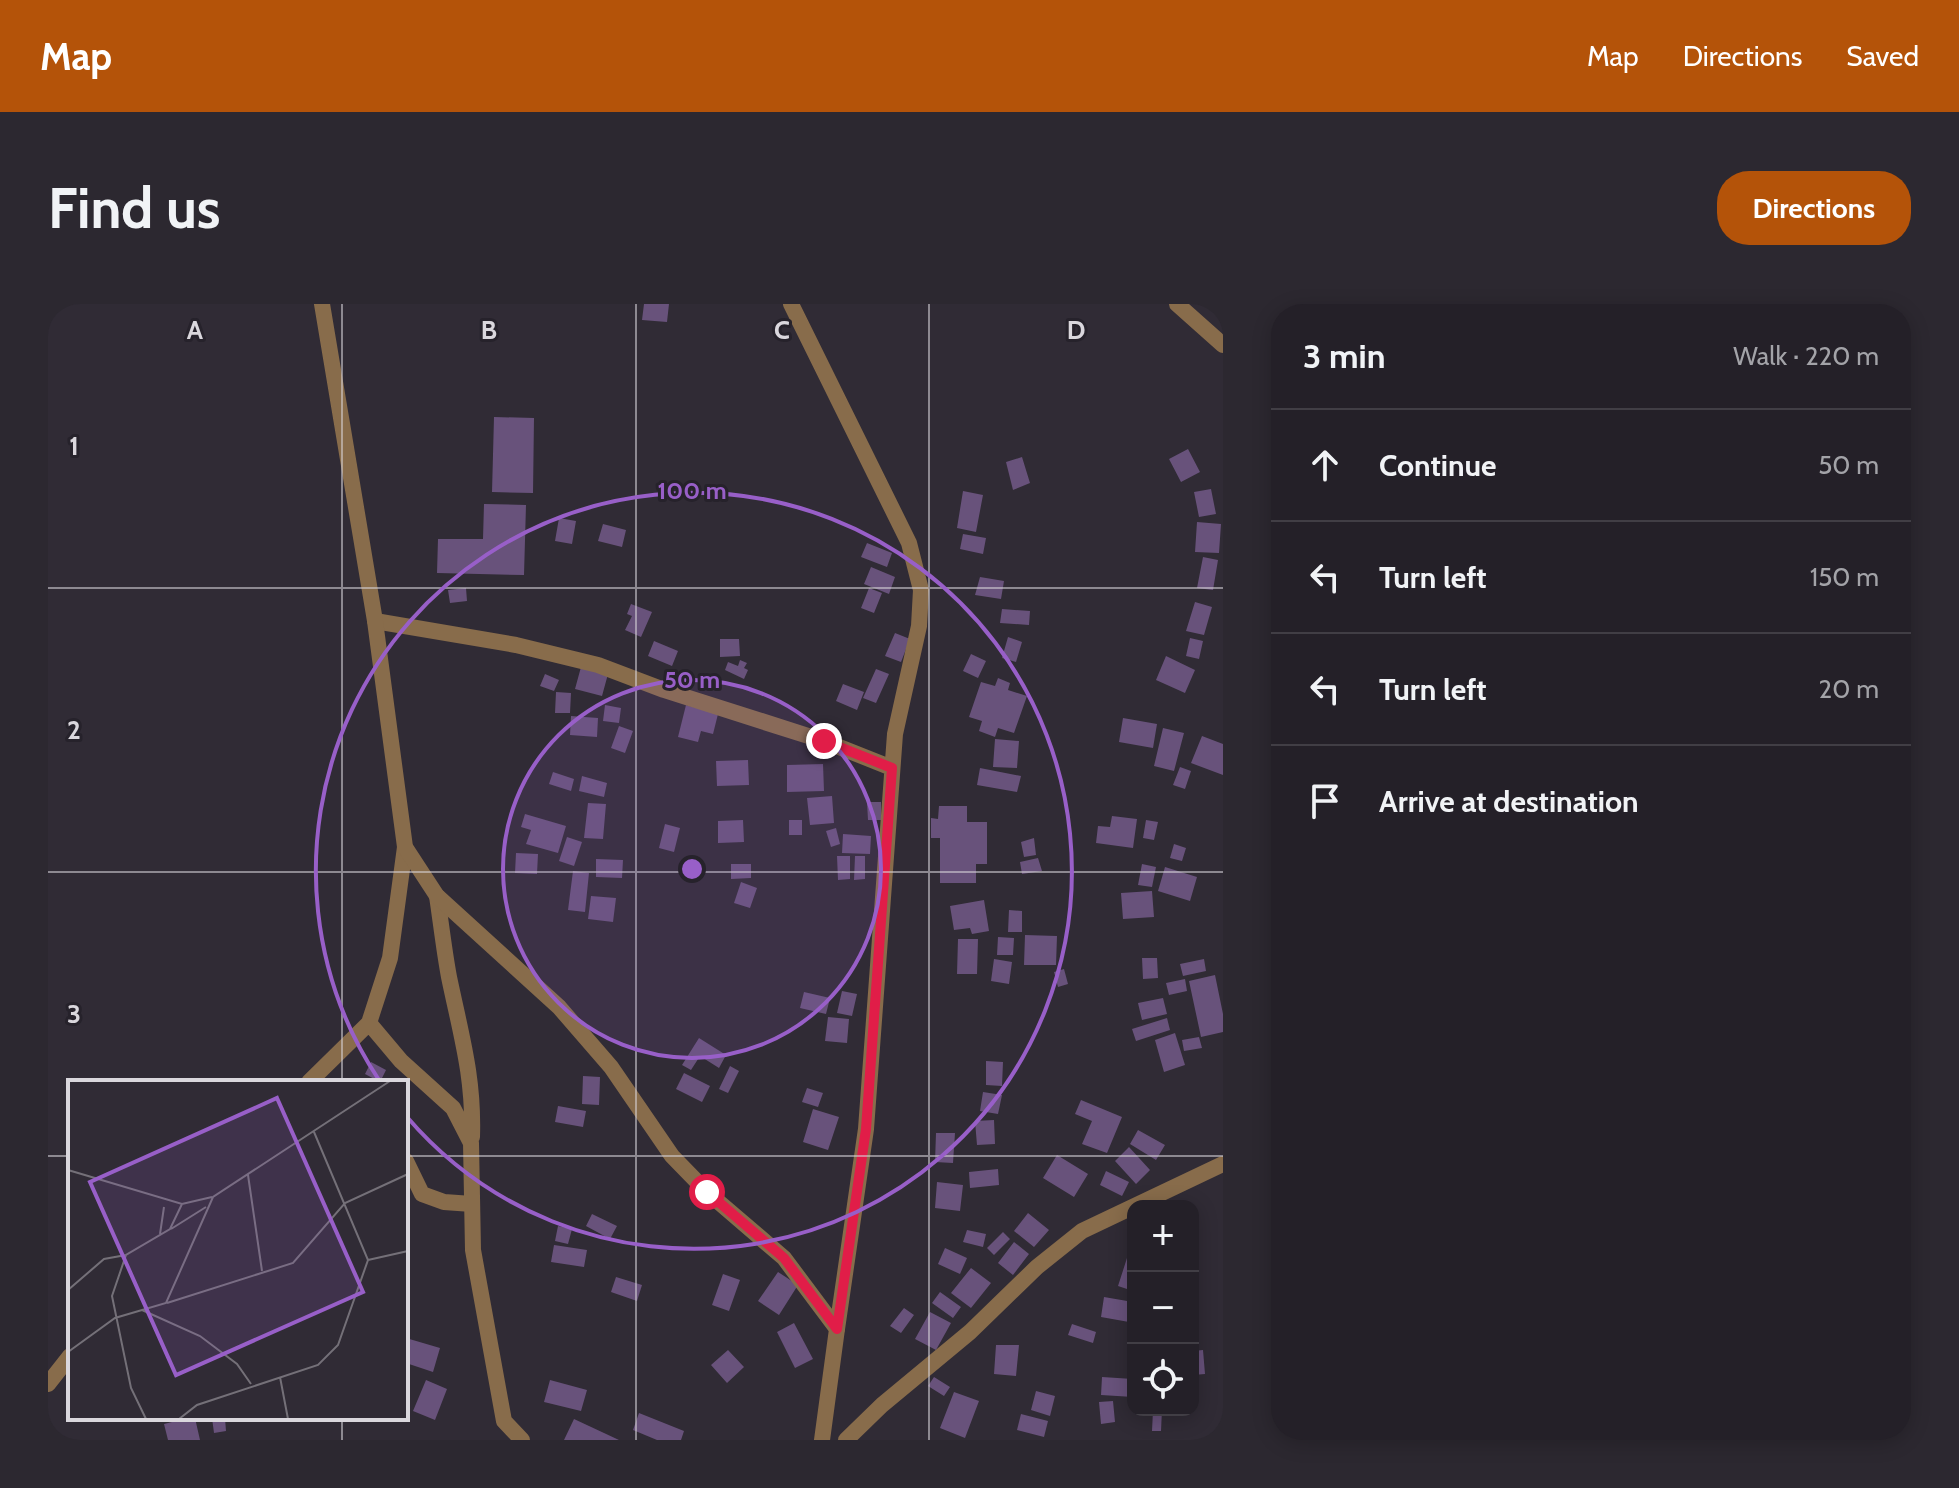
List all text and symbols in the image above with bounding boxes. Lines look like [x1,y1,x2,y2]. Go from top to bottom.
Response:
text: Map [40,33,112,80]
text: Map [1587,39,1639,73]
text: Directions [1683,39,1802,73]
text: Saved [1846,39,1919,73]
button: Directions [1717,171,1911,245]
text: Find us [48,174,221,242]
text: A [187,314,204,346]
text: B [481,314,497,346]
text: C [774,314,790,346]
text: D [1067,314,1085,346]
text: 3 min [1303,335,1385,377]
text: Walk · 220 m [1733,340,1879,372]
text: 1 [69,430,79,462]
icon: ahead [1303,443,1347,487]
text: Continue [1379,447,1496,484]
text: 50 m [1818,449,1879,481]
text: 100 m [657,476,727,505]
icon: left [1303,555,1347,599]
text: Turn left [1379,559,1487,596]
text: 150 m [1810,561,1879,593]
text: 50 m [664,665,720,694]
icon: left [1303,667,1347,711]
text: Turn left [1379,671,1487,708]
text: 20 m [1819,673,1879,705]
text: 2 [67,714,81,746]
route end [806,723,842,759]
icon: arrive [1303,779,1347,823]
text: Arrive at destination [1379,783,1639,820]
centre of rings [678,855,706,883]
text: 3 [67,998,81,1030]
inset map [68,1080,408,1420]
route start [689,1174,725,1210]
map controls [1127,1200,1199,1416]
button: + [1127,1200,1199,1272]
button: − [1127,1272,1199,1344]
button: locate [1127,1344,1199,1416]

